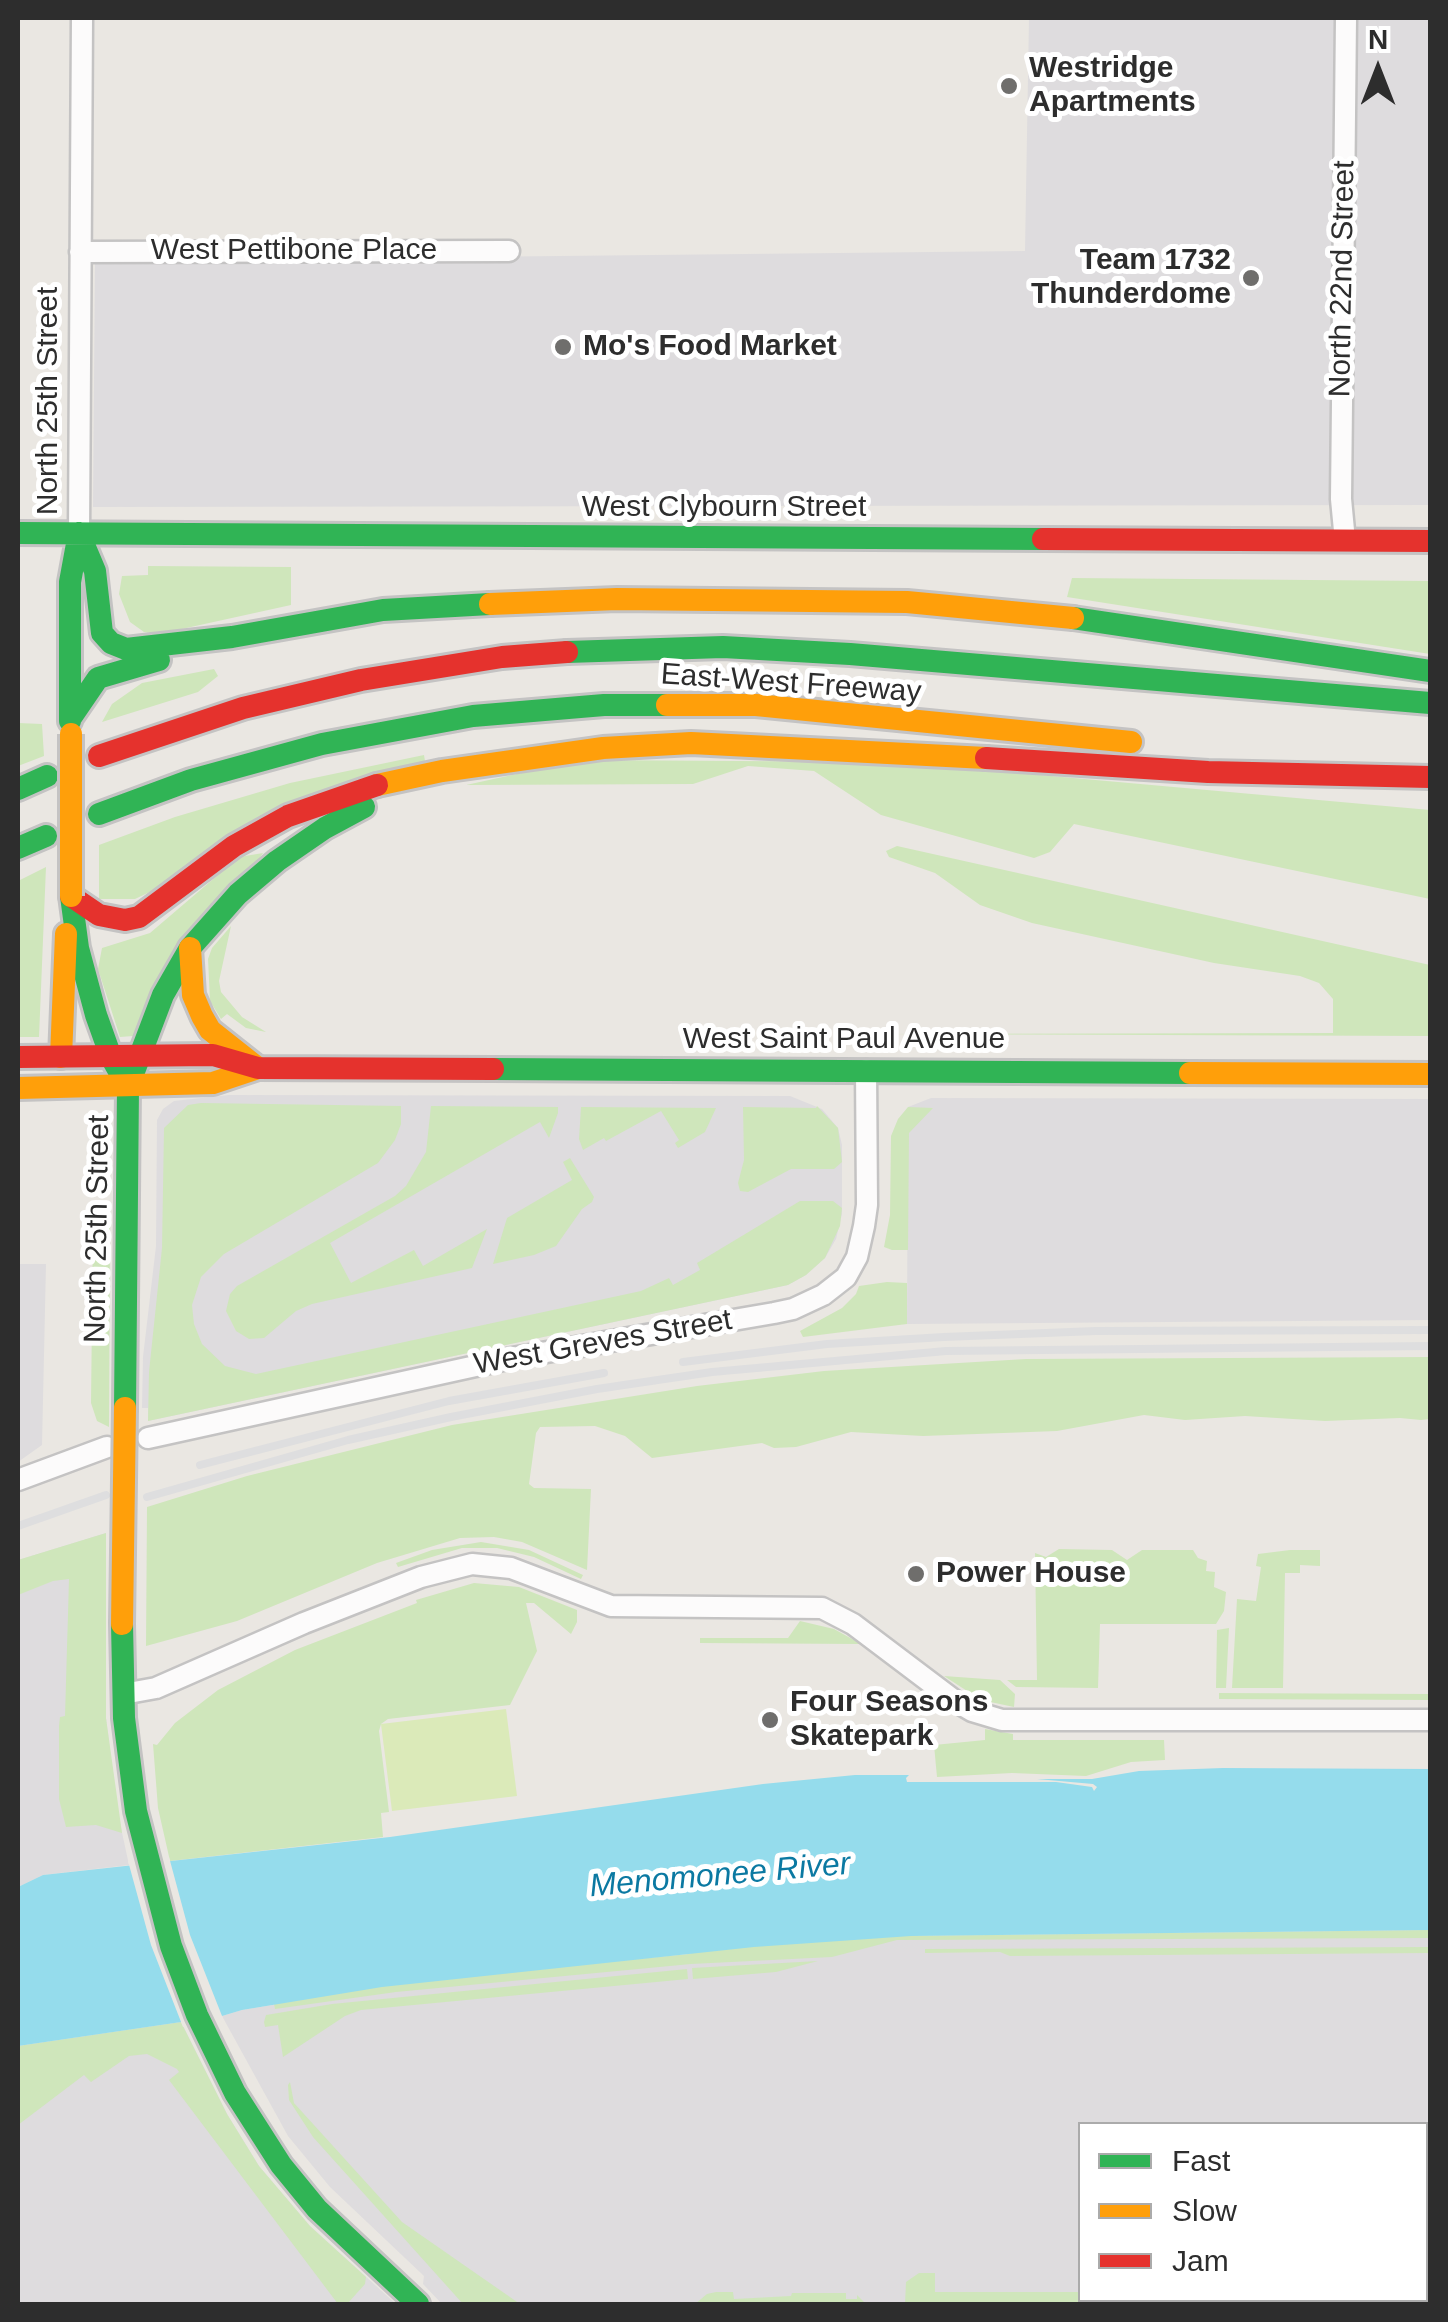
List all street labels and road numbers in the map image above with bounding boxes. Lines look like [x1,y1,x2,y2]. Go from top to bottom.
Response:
street label: North 22nd Street [1323,160,1363,398]
street label: West Pettibone Place [151,233,437,269]
street label: North 25th Street [31,287,67,515]
street label: West Clybourn Street [582,490,866,526]
street label: East-West Freeway [659,657,923,711]
street label: West Saint Paul Avenue [683,1022,1005,1058]
street label: North 25th Street [78,1114,118,1344]
street label: West Greves Street [471,1303,735,1383]

